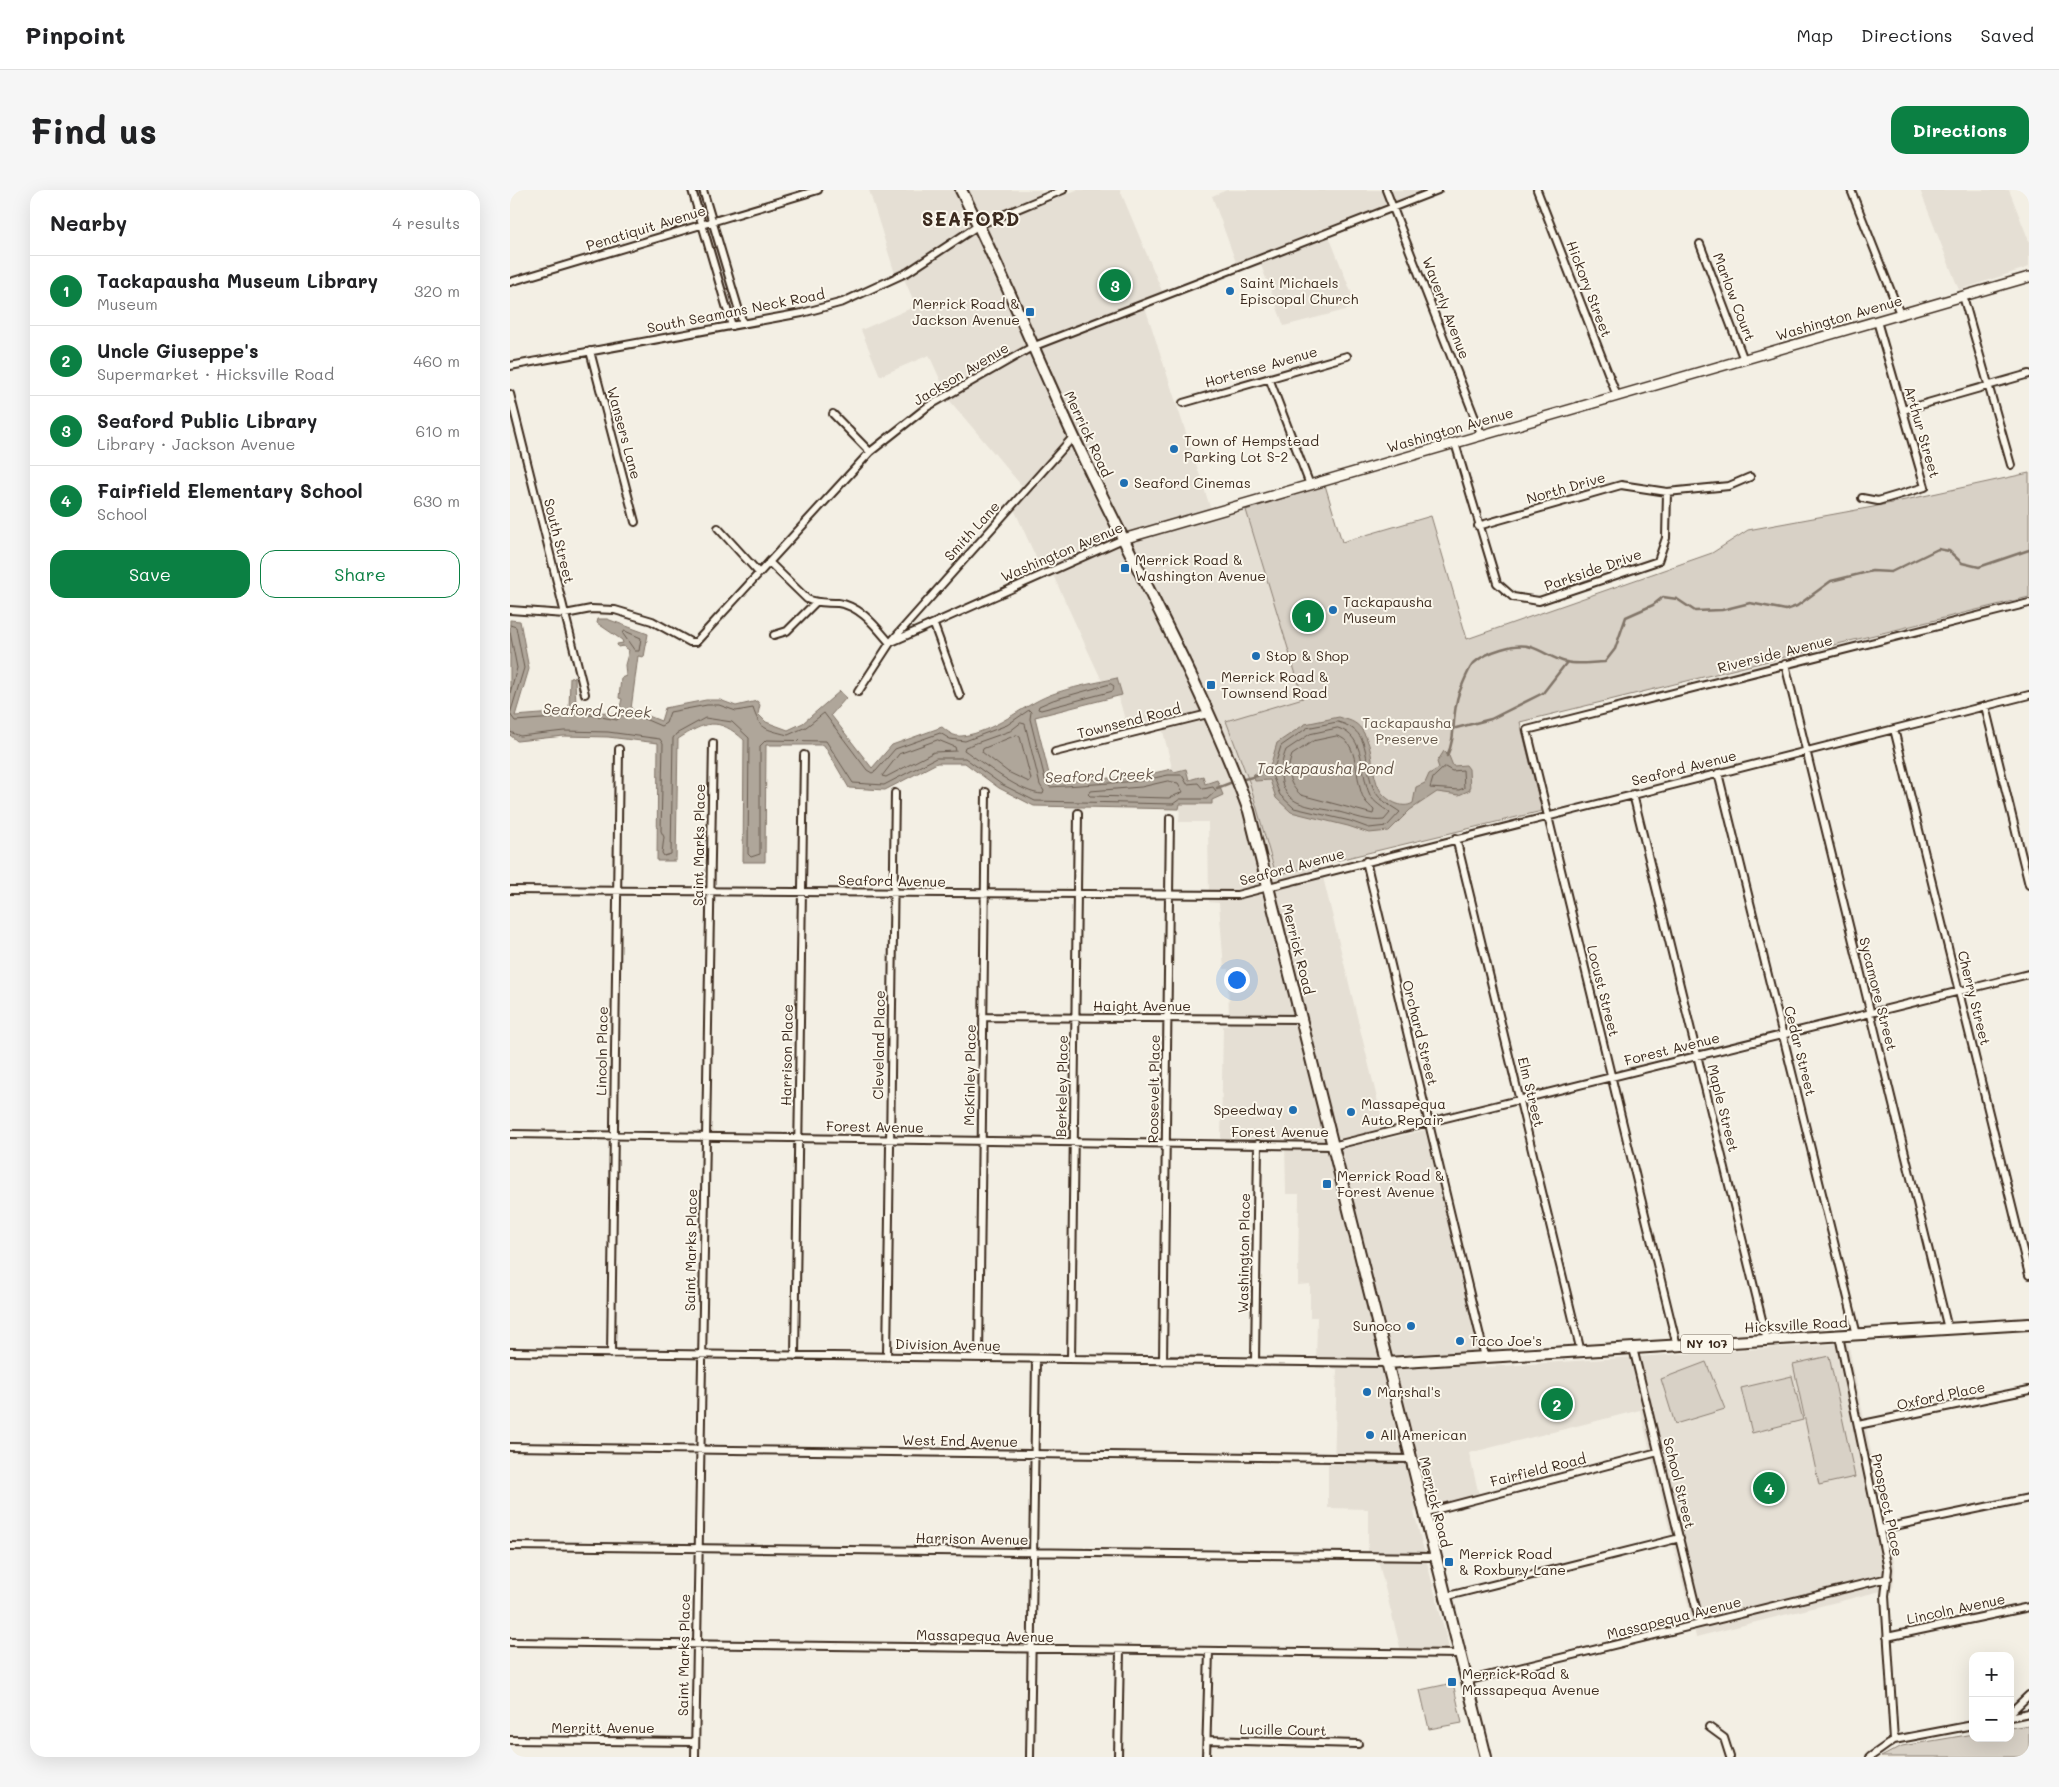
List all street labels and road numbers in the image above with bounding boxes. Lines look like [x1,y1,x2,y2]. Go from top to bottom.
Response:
street label: Penatiquit Avenue [584,200,708,255]
street label: Hickory Street [1562,238,1617,340]
street label: Marlow Court [1709,250,1760,344]
street label: Waverly Avenue [1418,254,1475,362]
street label: South Seamans Neck Road [645,284,826,337]
street label: Washington Avenue [1773,290,1904,345]
street label: Jackson Avenue [910,338,1012,409]
street label: Hortense Avenue [1202,341,1319,392]
street label: Arthur Street [1900,384,1945,480]
street label: Wansers Lane [603,385,646,481]
street label: Merrick Road [1060,388,1117,480]
street label: Washington Avenue [1384,402,1515,457]
street label: North Drive [1524,467,1608,508]
street label: South Street [540,496,579,585]
street label: Smith Lane [940,497,1004,565]
street label: Washington Avenue [998,517,1126,586]
street label: Parkside Drive [1542,544,1644,595]
street label: Riverside Avenue [1715,630,1834,677]
street label: Townsend Road [1075,698,1183,743]
street label: Seaford Avenue [1629,745,1738,790]
street label: Saint Marks Place [688,784,709,906]
street label: Seaford Avenue [1237,843,1346,890]
street label: Seaford Avenue [838,870,946,891]
street label: Merrick Road [1278,901,1319,997]
street label: Sycamore Street [1855,935,1902,1053]
street label: Locust Street [1583,943,1624,1039]
street label: Cherry Street [1954,949,1995,1047]
street label: Orchard Street [1398,978,1443,1088]
street label: Cleveland Place [868,990,889,1100]
street label: Haight Avenue [1093,996,1191,1015]
street label: Harrison Place [776,1004,797,1106]
street label: Cedar Street [1780,1004,1821,1098]
street label: Lincoln Place [591,1006,612,1096]
street label: McKinley Place [959,1024,980,1126]
street label: Forest Avenue [1622,1027,1722,1070]
street label: Roosevelt Place [1143,1034,1164,1144]
street label: Berkeley Place [1051,1035,1072,1137]
street label: Elm Street [1514,1055,1549,1129]
street label: Maple Street [1703,1062,1744,1154]
street label: Forest Avenue [826,1116,924,1137]
street label: Forest Avenue [1231,1122,1329,1141]
street label: Saint Marks Place [680,1189,701,1311]
street label: Washington Place [1233,1193,1254,1313]
street label: Hicksville Road [1744,1312,1848,1337]
street label: Division Avenue [895,1334,1001,1355]
road number: NY 107 [1681,1334,1733,1354]
street label: Oxford Place [1895,1377,1987,1414]
street label: West End Avenue [902,1430,1018,1451]
street label: School Street [1659,1435,1700,1530]
street label: Fairfield Road [1488,1448,1588,1491]
street label: Prospect Place [1867,1452,1908,1558]
street label: Merrick Road [1415,1454,1456,1550]
street label: Harrison Avenue [915,1528,1029,1549]
street label: Lincoln Avenue [1905,1589,2007,1628]
street label: Massapequa Avenue [1605,1592,1743,1643]
street label: Saint Marks Place [673,1594,694,1716]
street label: Massapequa Avenue [916,1625,1054,1646]
street label: Merritt Avenue [551,1718,655,1737]
street label: Lucille Court [1239,1719,1327,1740]

